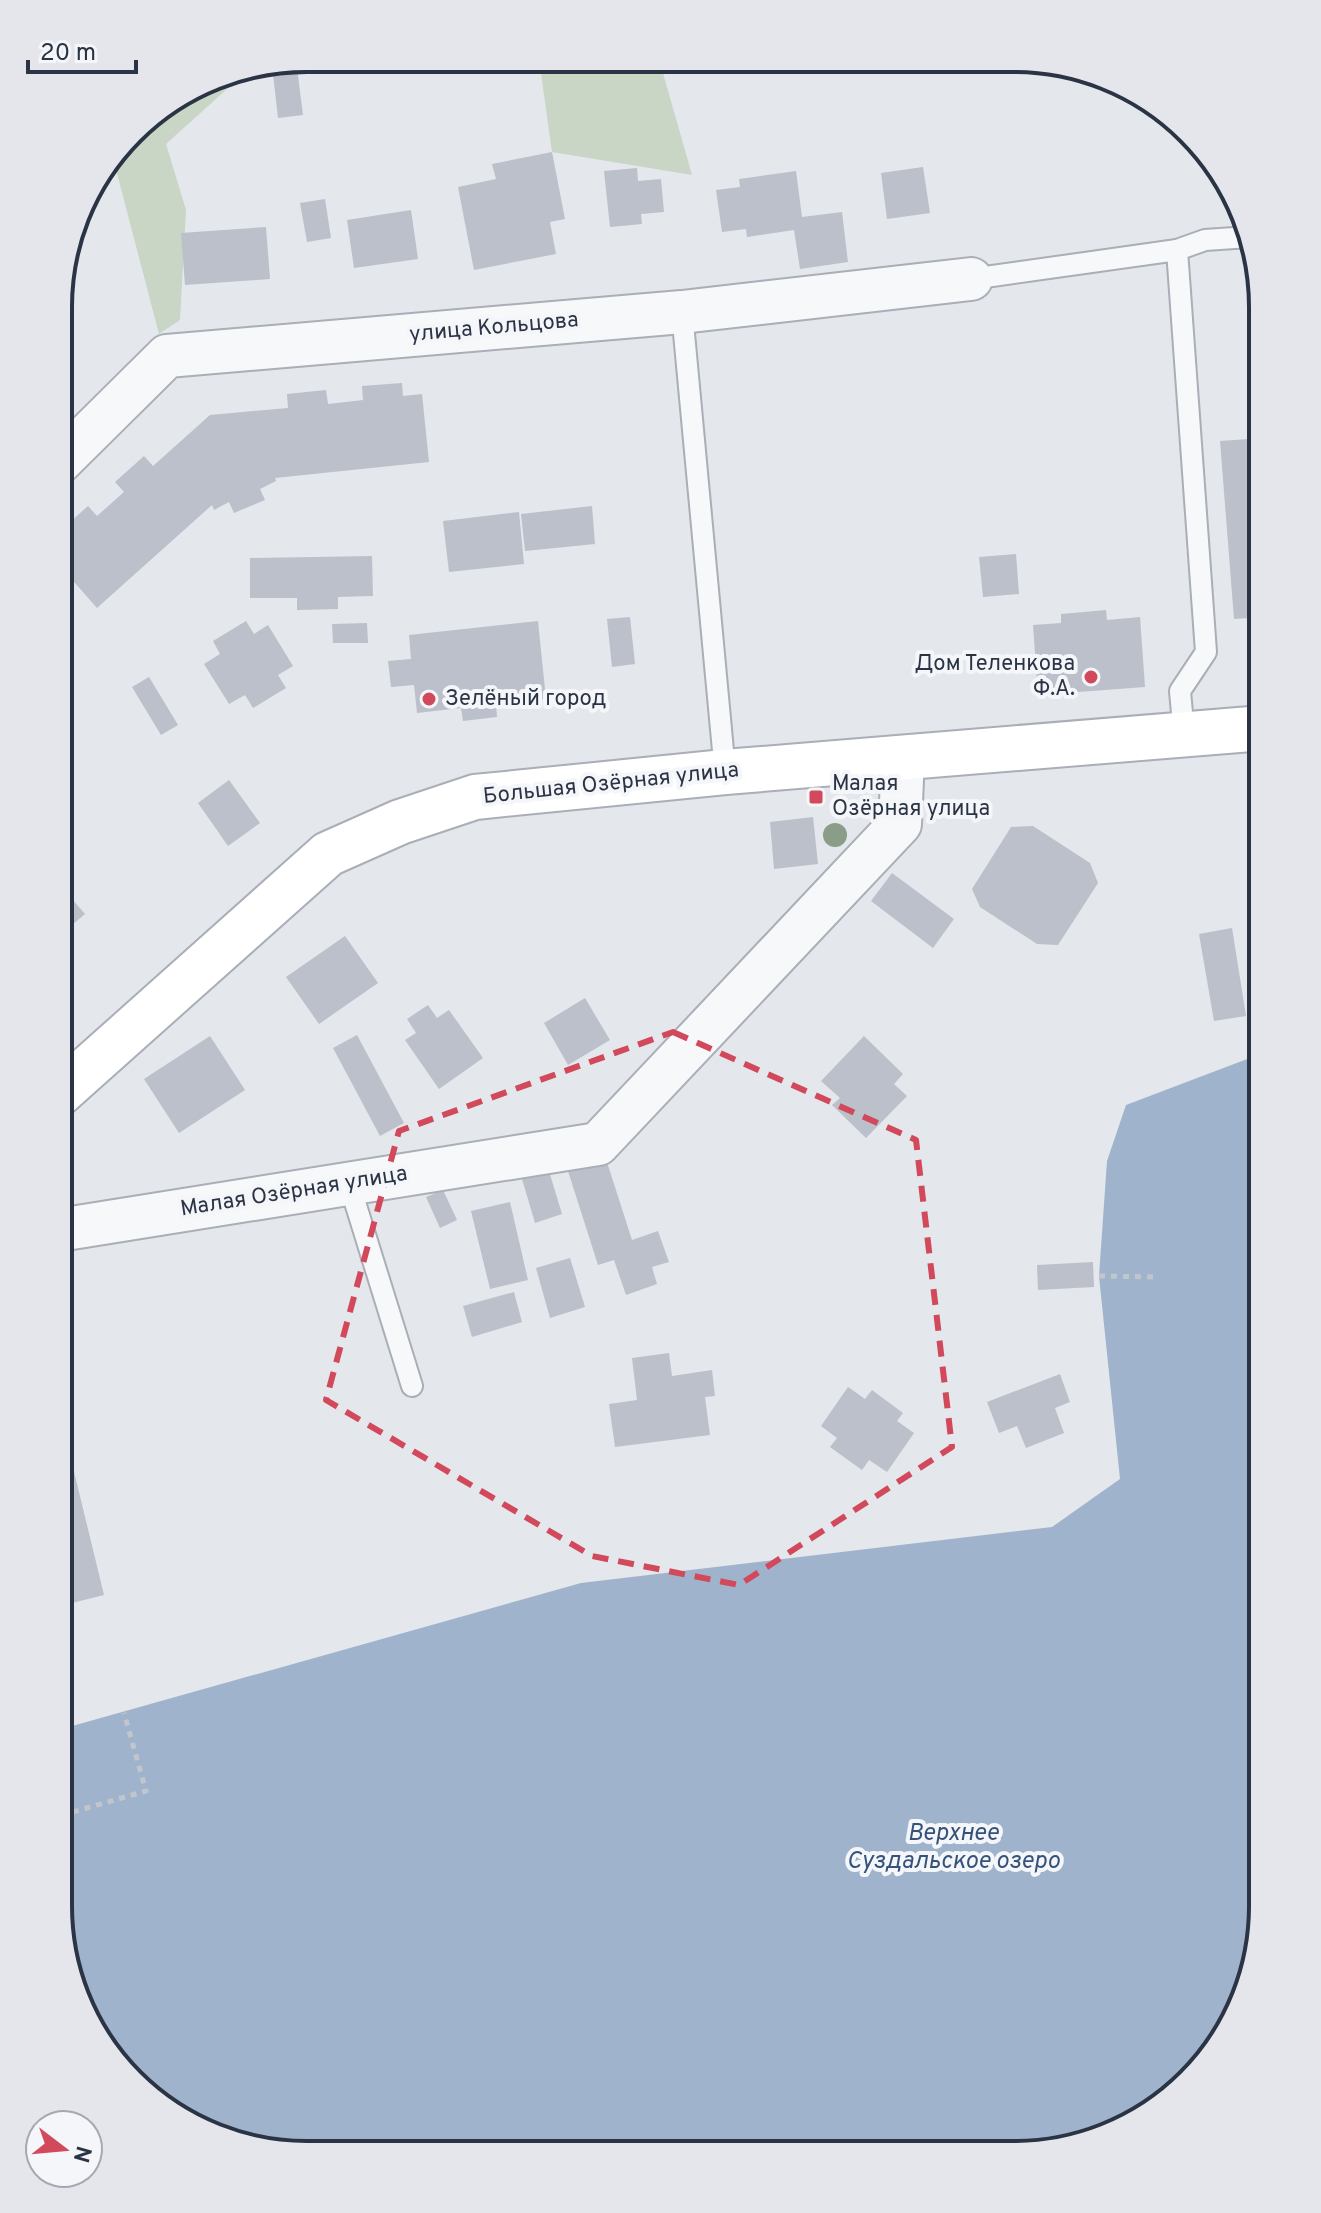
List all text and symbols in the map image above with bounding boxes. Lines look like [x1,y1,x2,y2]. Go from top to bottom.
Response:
scale bar [28,24,136,74]
text: 20 m [40,39,96,69]
street label: улица Кольцова [408,307,580,349]
place label: Дом Теленкова Ф.А. [914,651,1075,703]
marker: Дом Теленкова Ф.А. [1082,668,1100,686]
place label: Зелёный город [445,686,606,713]
marker: Зелёный город [420,690,438,708]
street label: Большая Озёрная улица [482,757,740,811]
place label: Малая Озёрная улица [832,771,990,823]
marker: Малая Озёрная улица [807,788,825,806]
street label: Малая Озёрная улица [179,1161,409,1223]
water label: Верхнее Суздальское озеро [846,1819,1060,1877]
north arrow [24,2109,104,2189]
text: N [66,2143,96,2165]

